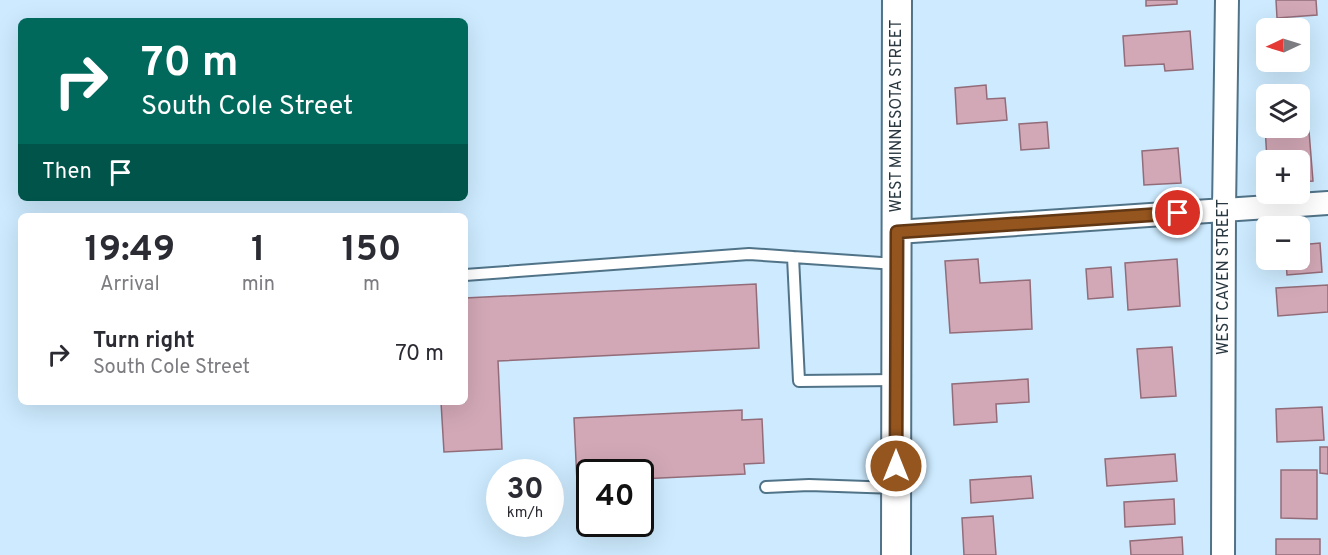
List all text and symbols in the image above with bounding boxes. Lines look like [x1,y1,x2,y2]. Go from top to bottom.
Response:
north arrow [1256,18,1310,72]
map controls [1256,18,1310,270]
street label: WEST MINNESOTA STREET [887,19,907,213]
text: 70 m [141,38,239,91]
icon: right [42,42,120,120]
button: layers [1256,84,1310,138]
text: South Cole Street [141,90,353,124]
button: + [1256,150,1310,204]
icon: arrive [104,156,137,189]
text: Then [42,159,92,186]
pin [1152,187,1203,238]
icon: arrive [1161,196,1194,229]
street label: WEST CAVEN STREET [1214,199,1234,355]
button: − [1256,216,1310,270]
text: 19:49 [85,228,175,274]
text: 1 [251,228,265,274]
text: 150 [341,228,401,274]
text: Arrival [100,272,160,298]
text: min [242,272,275,298]
text: m [363,272,380,298]
text: Turn right [93,328,195,355]
icon: right [42,338,75,371]
text: 70 m [395,341,444,368]
text: South Cole Street [93,355,250,381]
position arrow [864,434,928,498]
speed limit sign: 40 [576,459,654,537]
text: 30 [506,472,544,509]
text: km/h [507,504,543,523]

